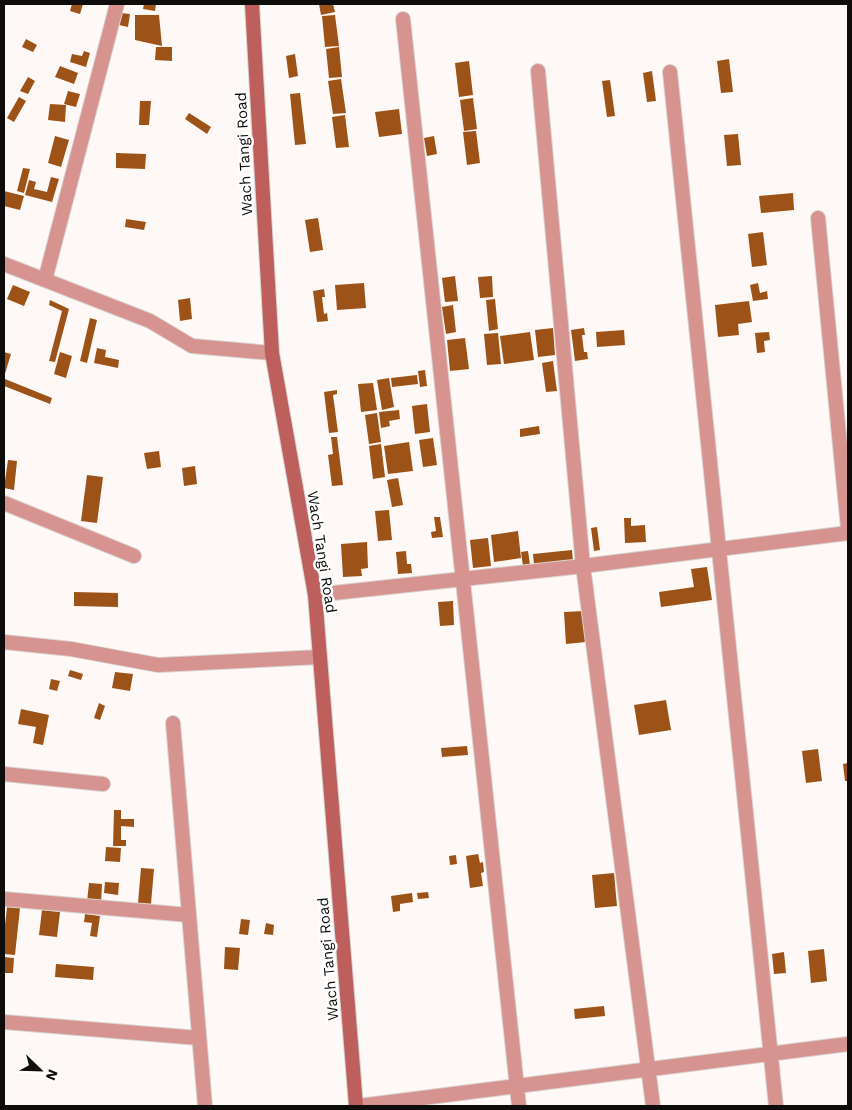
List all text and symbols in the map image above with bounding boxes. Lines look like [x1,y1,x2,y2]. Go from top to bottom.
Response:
street label: Wach Tangi Road [232,92,256,216]
street label: Wach Tangi Road [303,489,341,615]
street label: Wach Tangi Road [314,897,342,1021]
north arrow [15,1045,65,1095]
text: N [43,1067,61,1083]

